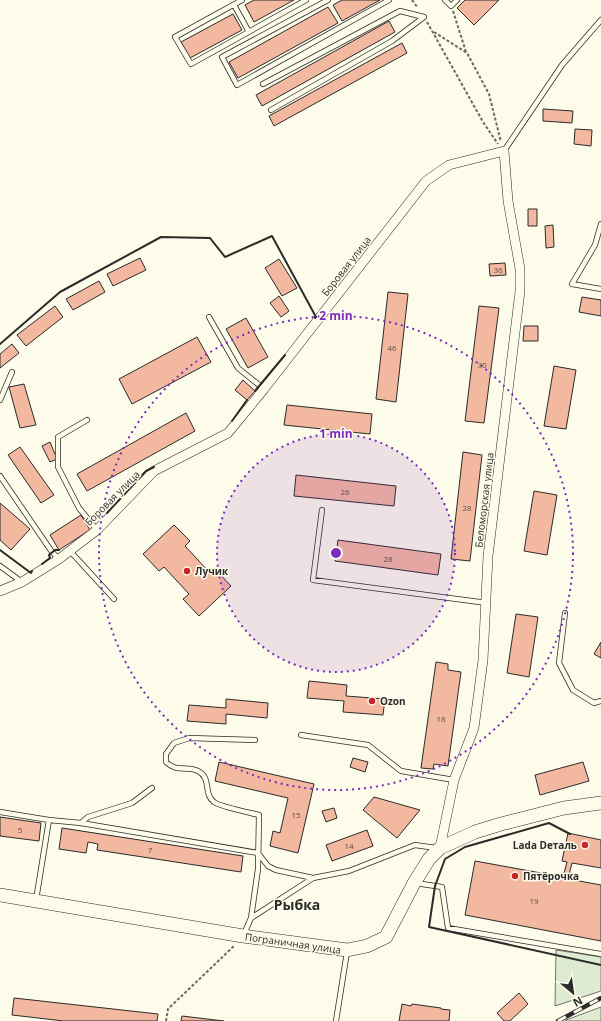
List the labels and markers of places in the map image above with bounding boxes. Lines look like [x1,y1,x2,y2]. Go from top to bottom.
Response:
centre of rings [329,546,343,560]
place label: Лучик [195,564,229,578]
marker: Лучик [182,566,192,576]
place label: Ozon [380,694,406,708]
marker: Ozon [367,696,377,706]
place label: Lada Dеталь [513,838,577,852]
marker: Lada Dеталь [580,840,590,850]
place label: Пятёрочка [523,869,579,883]
marker: Пятёрочка [510,871,520,881]

